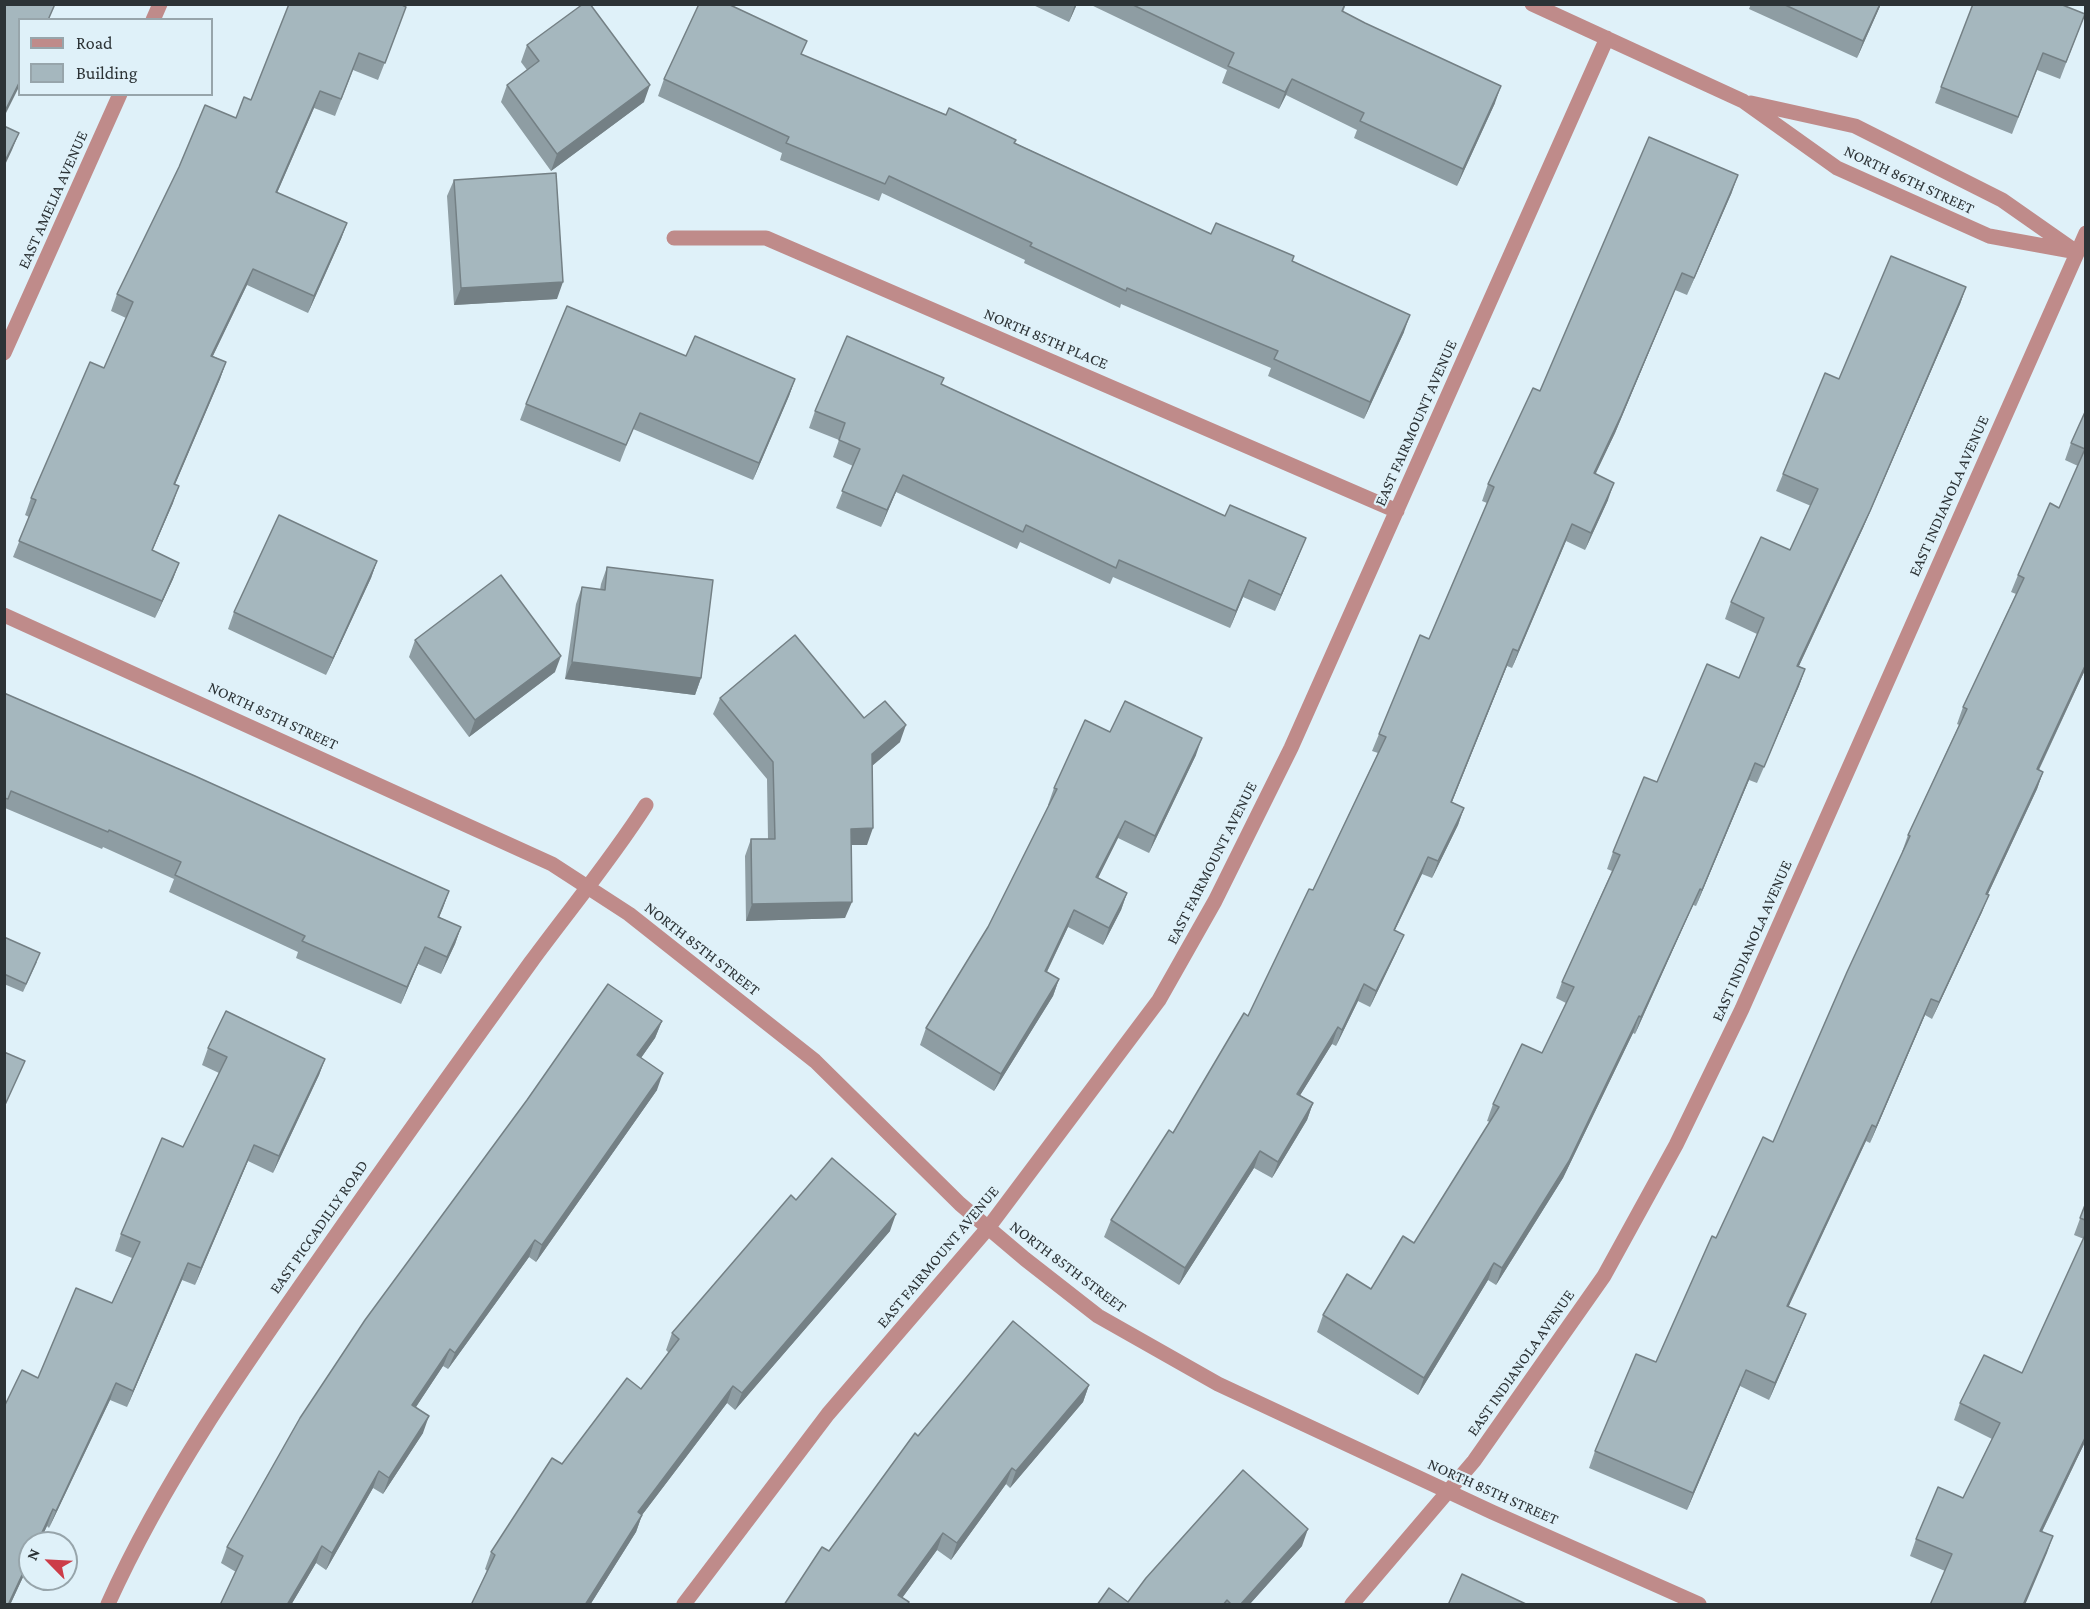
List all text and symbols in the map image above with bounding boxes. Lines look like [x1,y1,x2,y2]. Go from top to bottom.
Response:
legend [18,18,213,96]
text: Road [76,33,113,53]
text: Building [76,63,137,83]
street label: EAST AMELIA AVENUE [14,128,92,272]
street label: NORTH 86TH STREET [1841,141,1977,219]
street label: NORTH 85TH PLACE [981,304,1111,374]
street label: EAST FAIRMOUNT AVENUE [1371,337,1461,509]
street label: EAST INDIANOLA AVENUE [1905,412,1993,580]
street label: NORTH 85TH STREET [205,678,341,754]
street label: EAST FAIRMOUNT AVENUE [1163,778,1261,948]
street label: EAST INDIANOLA AVENUE [1708,857,1796,1025]
street label: NORTH 85TH STREET [641,898,763,1000]
street label: EAST PICCADILLY ROAD [266,1157,372,1297]
street label: EAST FAIRMOUNT AVENUE [873,1182,1003,1332]
street label: NORTH 85TH STREET [1006,1217,1130,1317]
street label: EAST INDIANOLA AVENUE [1463,1286,1579,1440]
street label: NORTH 85TH STREET [1425,1455,1561,1529]
north arrow [18,1531,78,1591]
text: N [23,1546,43,1563]

